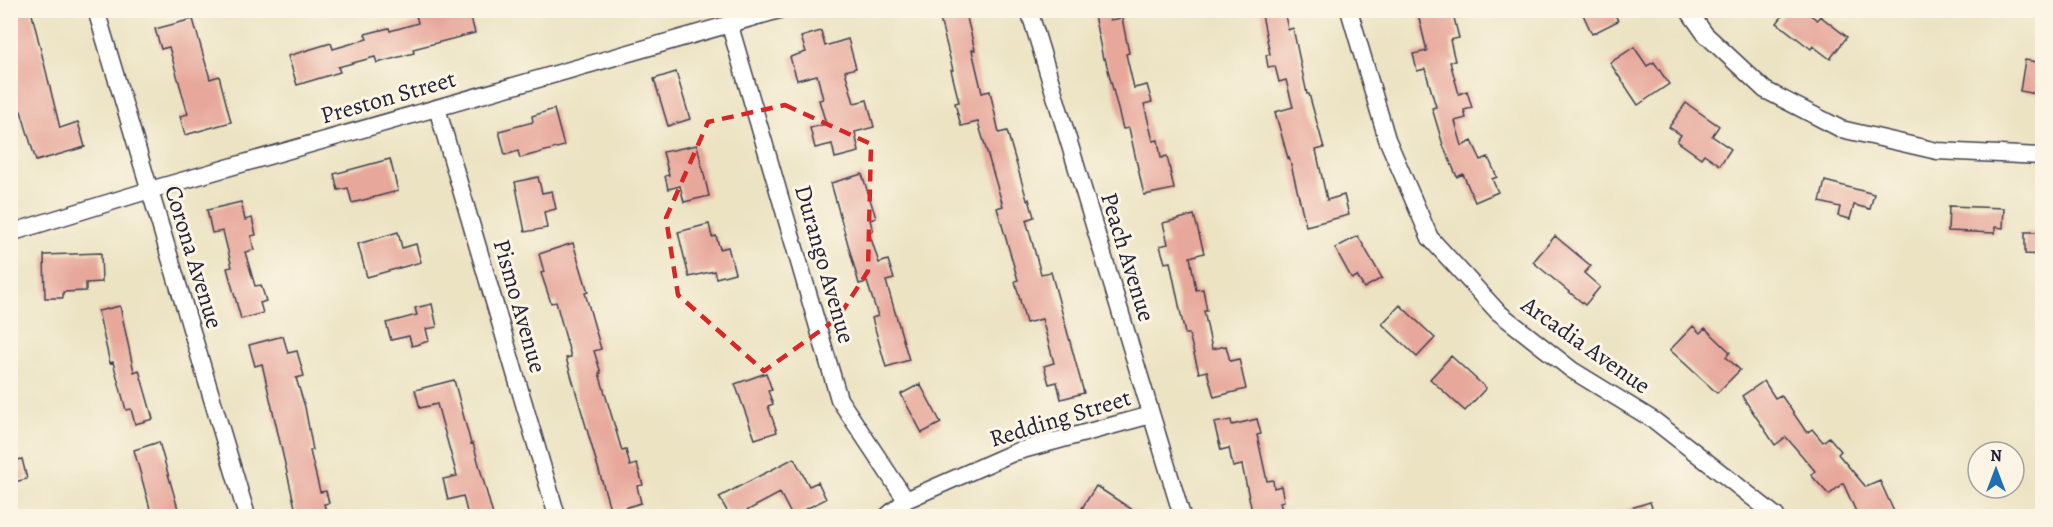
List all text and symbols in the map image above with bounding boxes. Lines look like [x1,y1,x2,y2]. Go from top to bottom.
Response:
street label: Preston Street [317,62,459,132]
street label: Durango Avenue [787,181,863,347]
street label: Corona Avenue [157,182,231,332]
street label: Peach Avenue [1093,189,1163,325]
street label: Pismo Avenue [486,235,554,377]
street label: Arcadia Avenue [1514,288,1657,401]
street label: Redding Street [985,381,1135,455]
north arrow [1966,440,2026,500]
text: N [1990,445,2002,467]

